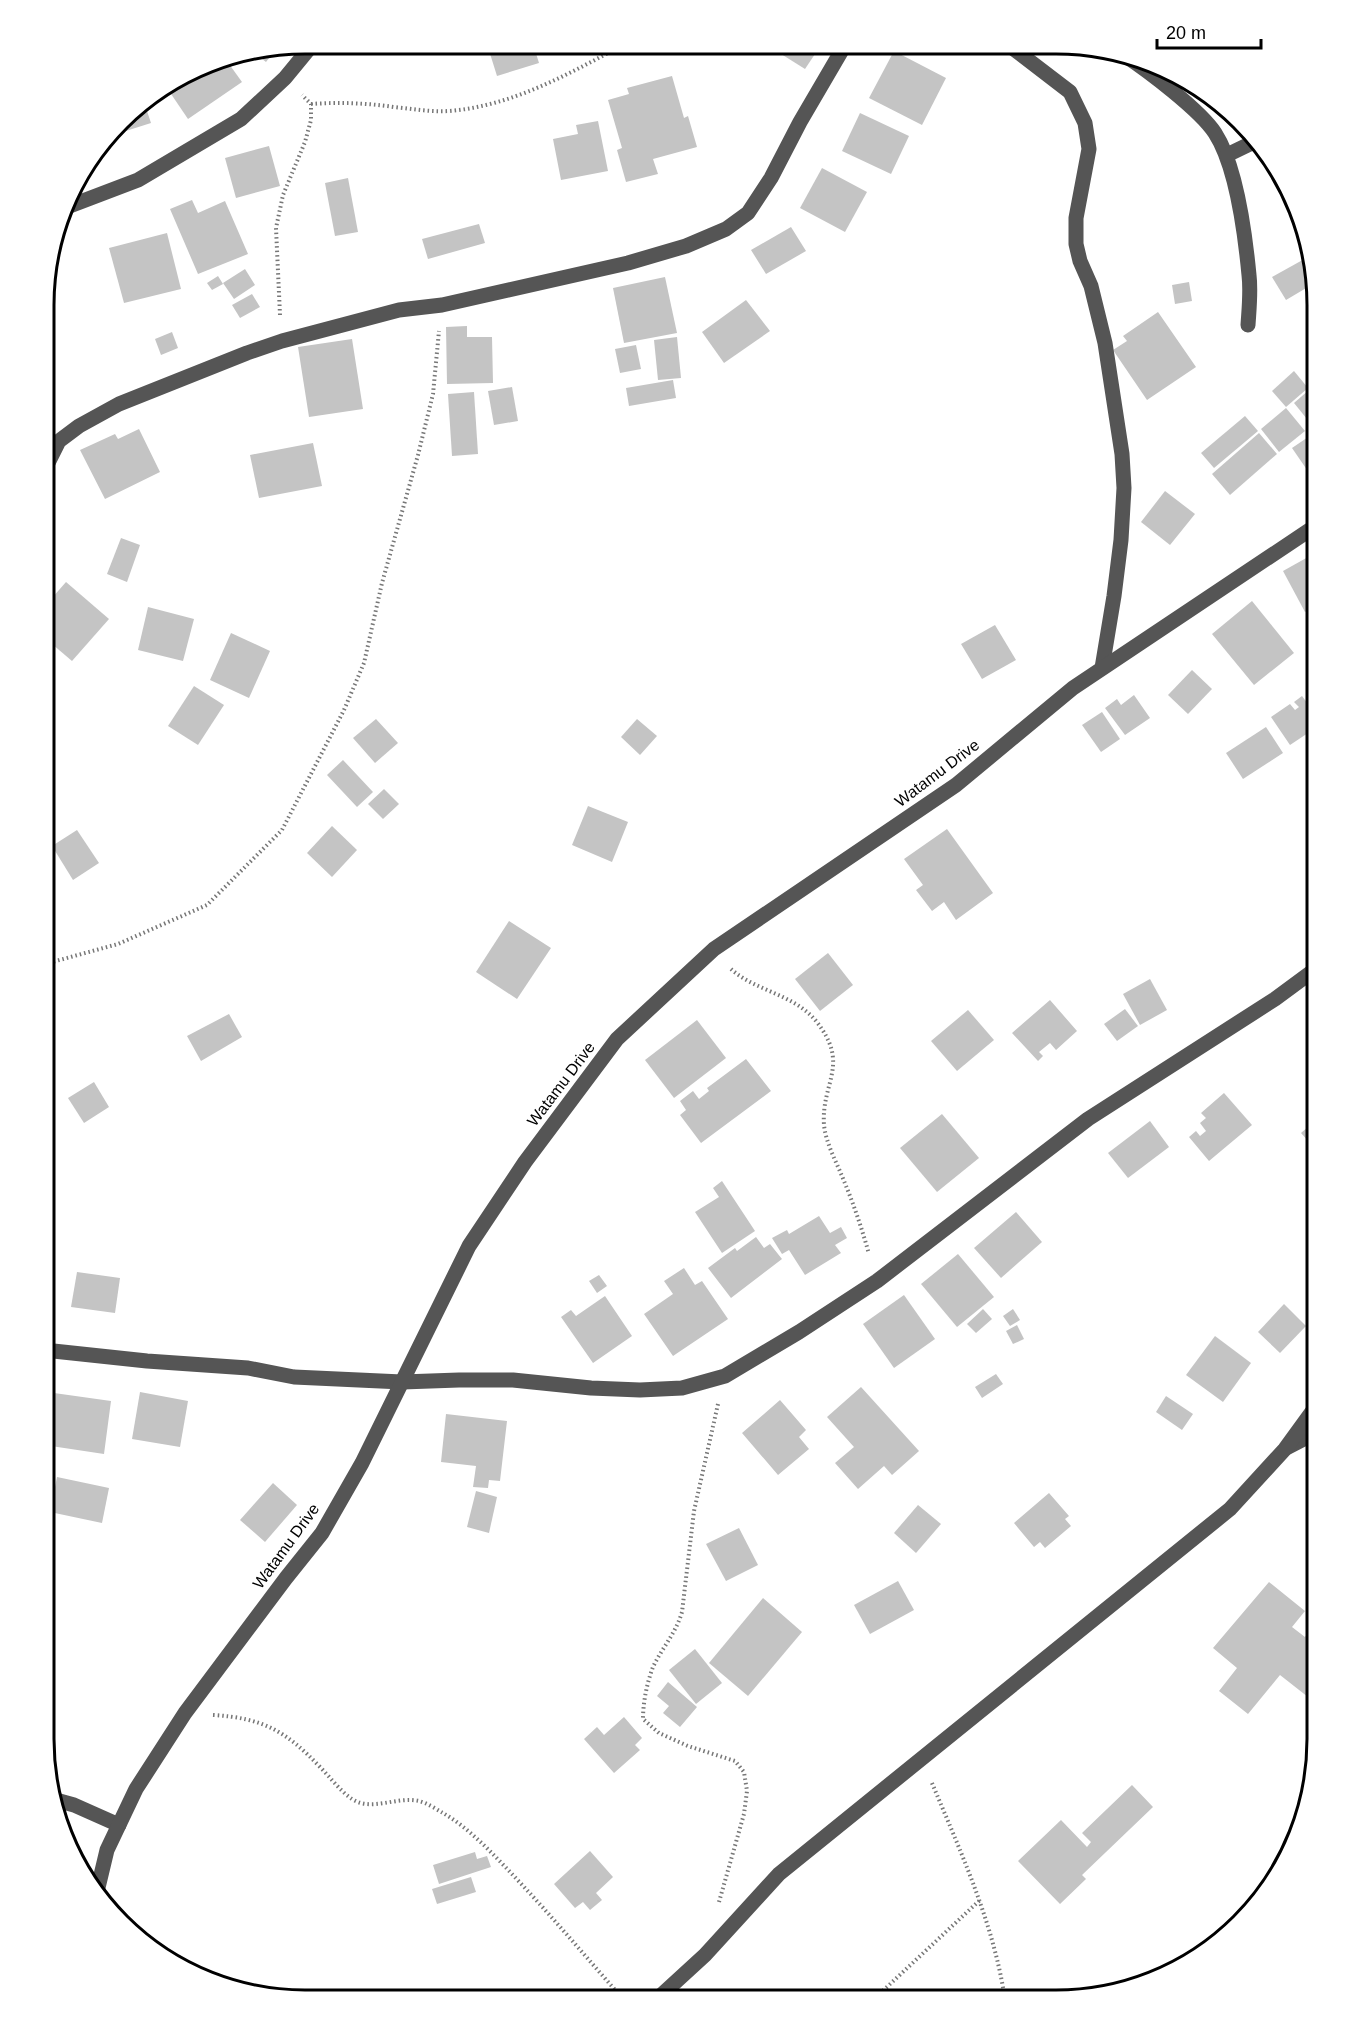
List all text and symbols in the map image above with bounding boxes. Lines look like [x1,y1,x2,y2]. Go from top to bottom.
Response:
scale bar [1157,12,1260,50]
text: 20 m [1166,23,1206,43]
street label: Watamu Drive [892,736,982,810]
street label: Watamu Drive [524,1039,598,1129]
street label: Watamu Drive [250,1500,323,1592]

